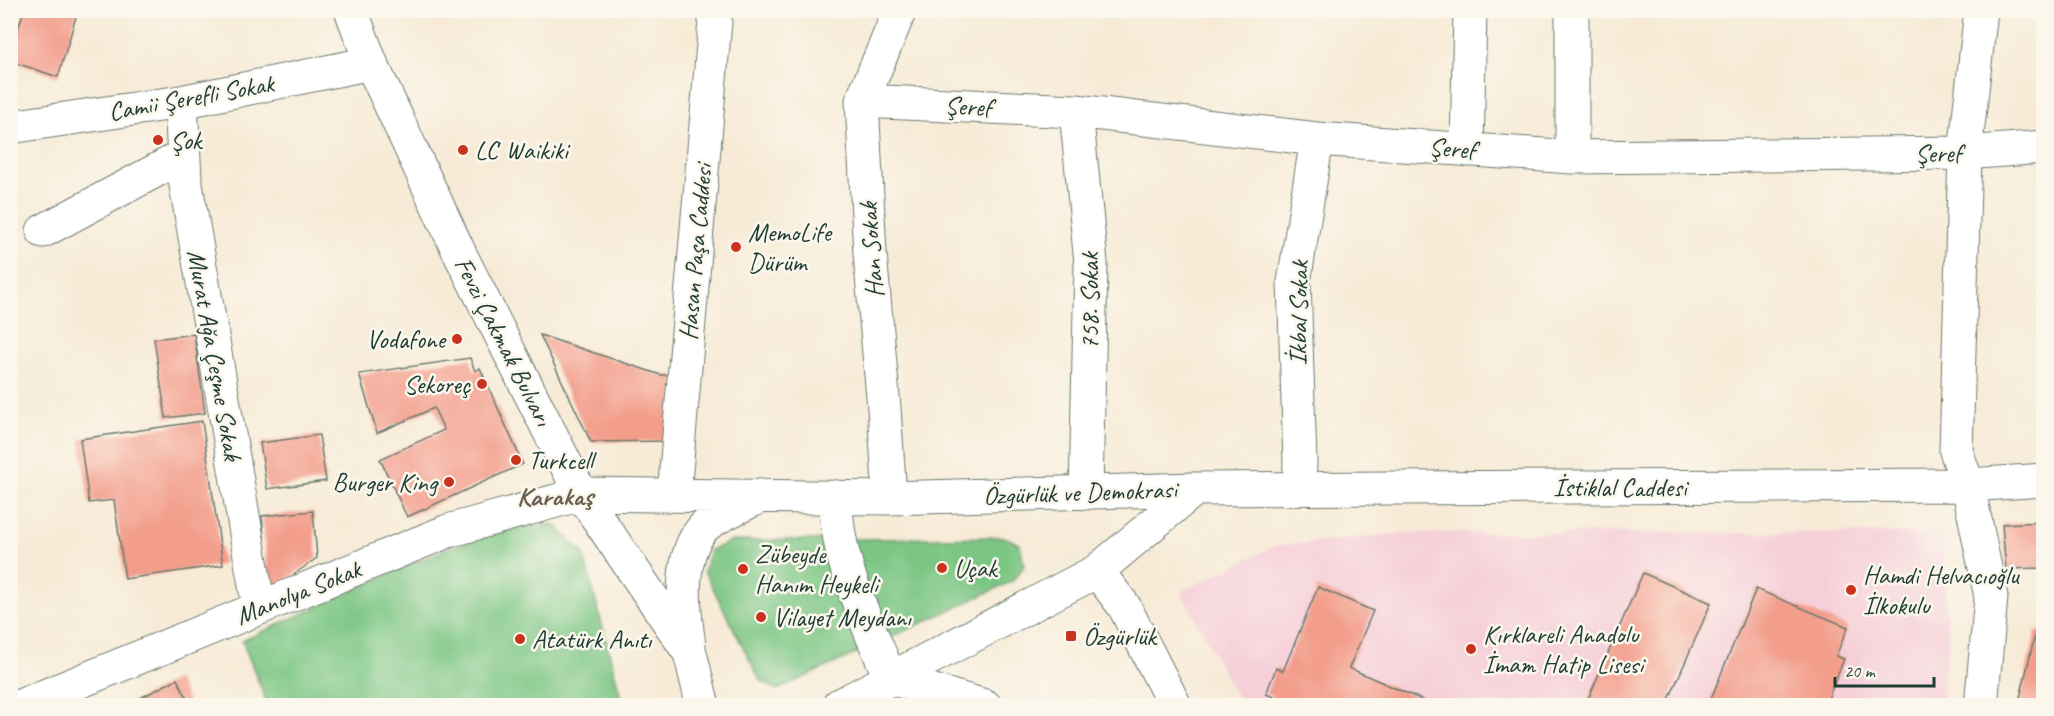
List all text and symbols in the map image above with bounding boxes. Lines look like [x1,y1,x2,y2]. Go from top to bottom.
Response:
street label: Camii Şerefli Sokak [106,66,278,128]
street label: Şeref [944,89,997,124]
place label: Şok [170,124,204,157]
street label: Şeref [1428,130,1482,167]
marker: Şok [151,133,165,147]
place label: LC Waikiki [475,134,571,167]
street label: Şeref [1914,137,1967,170]
marker: LC Waikiki [456,143,470,157]
street label: Hasan Paşa Caddesi [671,159,720,342]
street label: Han Sokak [852,199,891,299]
place label: MemoLife Dürüm [748,216,833,279]
marker: MemoLife Dürüm [729,240,743,254]
street label: Murat Ağa Çeşme Sokak [180,247,250,465]
street label: Fevzi Çakmak Bulvarı [447,251,561,432]
street label: 758. Sokak [1073,251,1106,350]
street label: İkbal Sokak [1281,259,1316,366]
place label: Vodafone [366,323,448,356]
marker: Vodafone [450,332,464,346]
place label: Sekoreç [404,368,472,401]
marker: Sekoreç [475,377,489,391]
place label: Turkcell [528,444,598,477]
marker: Turkcell [509,453,523,467]
place label: Burger King [332,466,439,499]
street label: İstiklal Caddesi [1553,471,1690,504]
street label: Özgürlük ve Demokrasi [983,473,1180,512]
marker: Burger King [442,475,456,489]
district label: Karakaş [517,479,596,513]
place label: Zübeyde Hanım Heykeli [755,538,881,601]
street label: Manolya Sokak [231,552,367,633]
place label: Uçak [954,552,999,585]
place label: Hamdi Helvacıoğlu İlkokulu [1863,559,2020,622]
marker: Uçak [935,561,949,575]
marker: Zübeyde Hanım Heykeli [736,562,750,576]
marker: Hamdi Helvacıoğlu İlkokulu [1844,583,1858,597]
place label: Vilayet Meydanı [773,601,912,634]
marker: Vilayet Meydanı [754,610,768,624]
place label: Kırklareli Anadolu İmam Hatip Lisesi [1483,618,1646,681]
place label: Özgürlük [1083,620,1158,653]
place label: Atatürk Anıtı [532,623,653,656]
marker: Özgürlük [1064,629,1078,643]
marker: Atatürk Anıtı [513,632,527,646]
marker: Kırklareli Anadolu İmam Hatip Lisesi [1464,642,1478,656]
scale bar [1835,650,1934,688]
text: 20 m [1844,660,1877,682]

